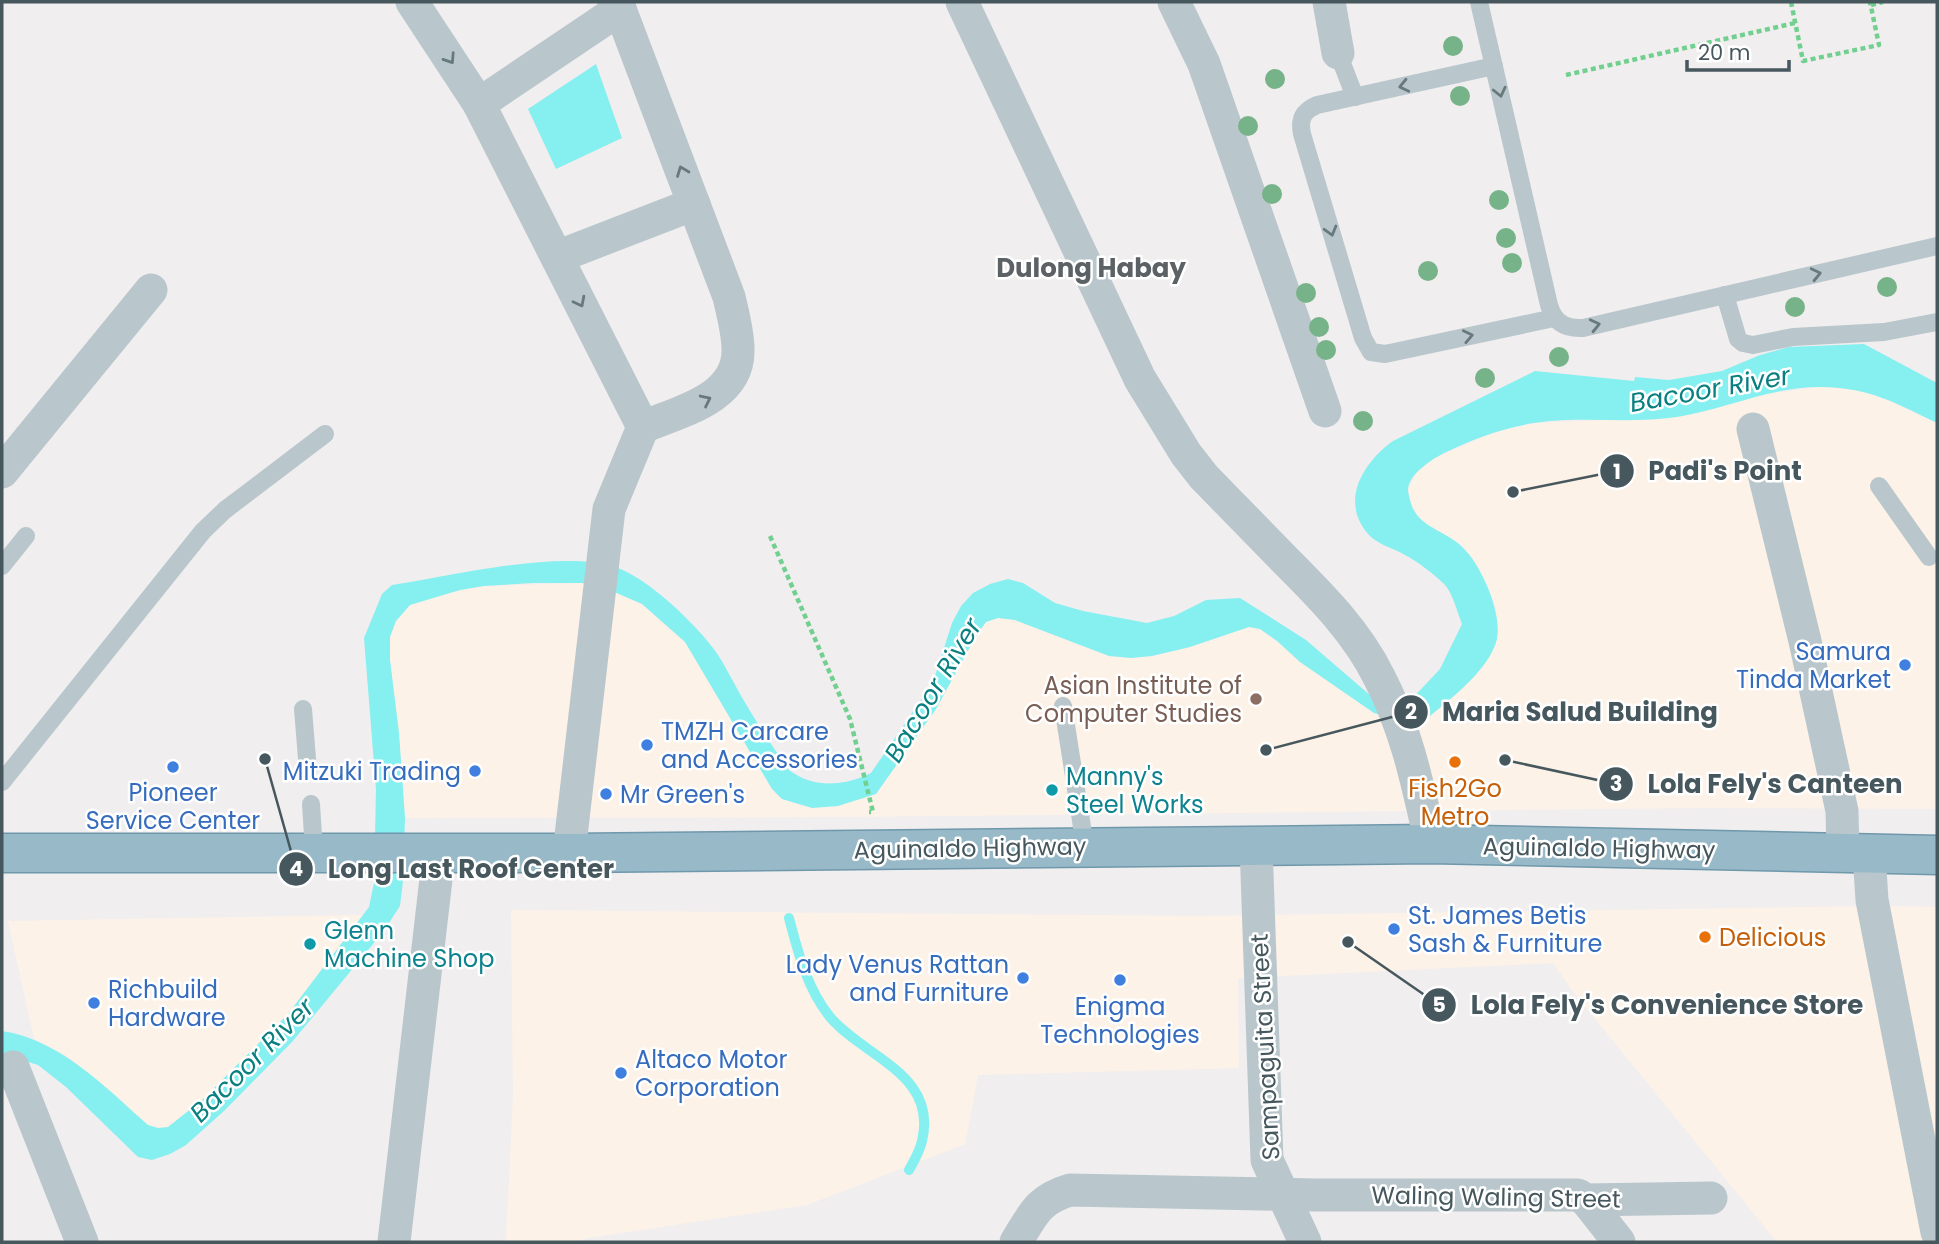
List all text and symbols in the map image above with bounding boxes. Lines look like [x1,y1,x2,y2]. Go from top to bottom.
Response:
scale bar [1687,28,1788,72]
text: 20 m [1698,38,1751,67]
one-way arrow [441,51,454,64]
one-way arrow [1398,78,1410,92]
one-way arrow [1492,86,1506,98]
one-way arrow [676,166,690,178]
one-way arrow [1322,225,1337,237]
district label: Dulong Habay [996,250,1186,286]
one-way arrow [1810,268,1822,282]
one-way arrow [572,295,586,307]
one-way arrow [1589,319,1601,333]
one-way arrow [1462,329,1474,344]
water label: Bacoor River [1627,357,1794,421]
one-way arrow [698,394,711,408]
callout: Padi's Point [1600,448,1816,495]
text: Padi's Point [1648,453,1802,489]
text: 1 [1613,457,1621,486]
water label: Bacoor River [876,610,991,769]
place label: Samura Tinda Market [1736,635,1891,696]
marker: Samura Tinda Market [1897,657,1913,673]
place label: Asian Institute of Computer Studies [1025,669,1242,730]
callout: Maria Salud Building [1393,688,1732,735]
marker: Asian Institute of Computer Studies [1248,691,1264,707]
text: Maria Salud Building [1442,694,1718,730]
text: 2 [1405,697,1417,726]
place label: TMZH Carcare and Accessories [661,715,858,776]
marker: TMZH Carcare and Accessories [639,737,655,753]
marker: Fish2Go Metro [1447,754,1463,770]
place label: Mitzuki Trading [283,755,461,788]
marker: Pioneer Service Center [165,759,181,775]
place label: Manny's Steel Works [1066,760,1204,821]
callout: Lola Fely's Canteen [1599,761,1917,808]
marker: Mitzuki Trading [467,763,483,779]
text: Lola Fely's Canteen [1647,766,1903,802]
text: 3 [1610,769,1622,798]
place label: Fish2Go Metro [1408,772,1502,833]
place label: Pioneer Service Center [86,776,260,837]
place label: Mr Green's [620,778,745,811]
marker: Manny's Steel Works [1044,782,1060,798]
marker: Mr Green's [598,786,614,802]
street label: Aguinaldo Highway [853,829,1087,867]
street label: Aguinaldo Highway [1482,829,1716,867]
callout: Long Last Roof Center [278,845,628,892]
text: Long Last Roof Center [328,851,614,887]
text: 4 [289,854,303,883]
place label: St. James Betis Sash & Furniture [1408,899,1602,960]
place label: Glenn Machine Shop [324,914,494,975]
marker: St. James Betis Sash & Furniture [1386,921,1402,937]
place label: Delicious [1719,921,1826,954]
marker: Delicious [1697,929,1713,945]
street label: Sampaguita Street [1243,933,1287,1161]
marker: Glenn Machine Shop [302,936,318,952]
place label: Lady Venus Rattan and Furniture [786,948,1009,1009]
marker: Lady Venus Rattan and Furniture [1015,970,1031,986]
marker: Enigma Technologies [1112,972,1128,988]
place label: Richbuild Hardware [108,973,226,1034]
callout: Lola Fely's Convenience Store [1422,981,1877,1028]
text: Lola Fely's Convenience Store [1471,987,1863,1023]
water label: Bacoor River [182,989,323,1130]
place label: Enigma Technologies [1040,990,1200,1051]
text: 5 [1432,990,1446,1019]
marker: Richbuild Hardware [86,995,102,1011]
place label: Altaco Motor Corporation [635,1043,787,1104]
marker: Altaco Motor Corporation [613,1065,629,1081]
street label: Waling Waling Street [1371,1178,1621,1216]

